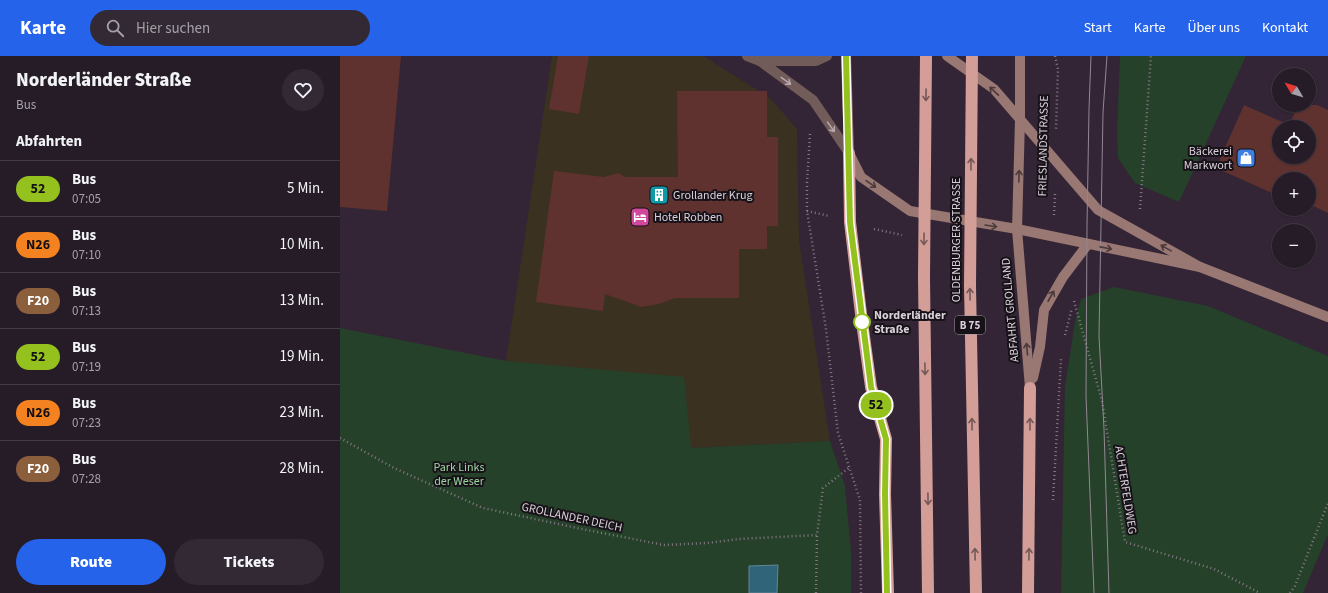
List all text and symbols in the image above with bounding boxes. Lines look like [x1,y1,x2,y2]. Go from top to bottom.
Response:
search box [90,10,370,46]
text: Karte [20,15,66,42]
icon: search [104,17,126,39]
text: Hier suchen [136,18,210,39]
text: Start [1084,18,1112,38]
text: Karte [1134,18,1165,38]
text: Über uns [1187,18,1240,38]
text: Kontakt [1262,18,1308,38]
text: Norderländer Straße [16,67,191,94]
north arrow [1272,68,1316,112]
map controls [1272,68,1316,268]
button: heart [282,69,324,111]
one-way arrow [781,77,792,85]
one-way arrow [989,86,999,96]
one-way arrow [922,88,930,101]
street label: FRIESLANDSTRASSE [1034,95,1053,197]
text: Bus [16,96,36,114]
button: locate [1272,120,1316,164]
one-way arrow [827,121,835,132]
text: Abfahrten [16,131,82,152]
place label: Bäckerei Markwort [1184,143,1232,174]
shop icon: Bäckerei Markwort [1235,147,1257,169]
one-way arrow [967,158,975,171]
text: Bus [72,169,96,190]
one-way arrow [1015,170,1022,183]
button: + [1272,172,1316,216]
text: 5 Min. [287,178,324,199]
street label: OLDENBURGER STRASSE [948,178,965,302]
text: 52 [31,179,45,199]
one-way arrow [866,180,877,188]
building icon: Grollander Krug [648,184,670,206]
place label: Grollander Krug [673,187,753,204]
text: 07:05 [72,190,101,208]
hotel icon: Hotel Robben [629,206,651,228]
place label: Hotel Robben [654,209,722,226]
one-way arrow [984,222,997,230]
button: − [1272,224,1316,268]
text: Bus [72,225,96,246]
one-way arrow [920,232,928,245]
text: 10 Min. [280,234,324,255]
text: N26 [26,235,50,255]
one-way arrow [1160,243,1172,251]
one-way arrow [1099,244,1112,252]
text: 07:10 [72,246,101,264]
street label: ABFAHRT GROLLAND [997,257,1024,363]
text: Bus [72,281,96,302]
one-way arrow [966,288,974,301]
text: 13 Min. [280,290,324,311]
one-way arrow [1048,290,1056,302]
text: F20 [27,291,49,311]
text: 07:13 [72,302,101,320]
place label: Norderländer Straße [874,307,946,338]
marker: Norderländer Straße [853,313,871,331]
road number: B 75 [955,316,985,334]
text: Bus [72,337,96,358]
one-way arrow [1023,343,1031,356]
text: 19 Min. [280,346,324,367]
text: 52 [31,347,45,367]
text: 07:19 [72,358,101,376]
one-way arrow [922,362,929,375]
line badge: 52 [858,392,894,418]
text: Bus [72,393,96,414]
text: 52 [869,395,883,415]
text: 23 Min. [280,402,324,423]
text: N26 [26,403,50,423]
text: 07:23 [72,414,101,432]
one-way arrow [969,418,976,431]
one-way arrow [1026,418,1034,431]
street label: ACHTERFELDWEG [1110,445,1141,535]
text: Bus [72,449,96,470]
text: 28 Min. [280,458,324,479]
text: F20 [27,459,49,479]
park label: Park Links der Weser [433,459,485,490]
text: 07:28 [72,470,101,488]
one-way arrow [924,492,932,505]
street label: GROLLANDER DEICH [520,499,624,536]
button: Route [16,539,166,585]
button: Tickets [174,539,324,585]
one-way arrow [971,548,979,561]
one-way arrow [1025,548,1033,561]

